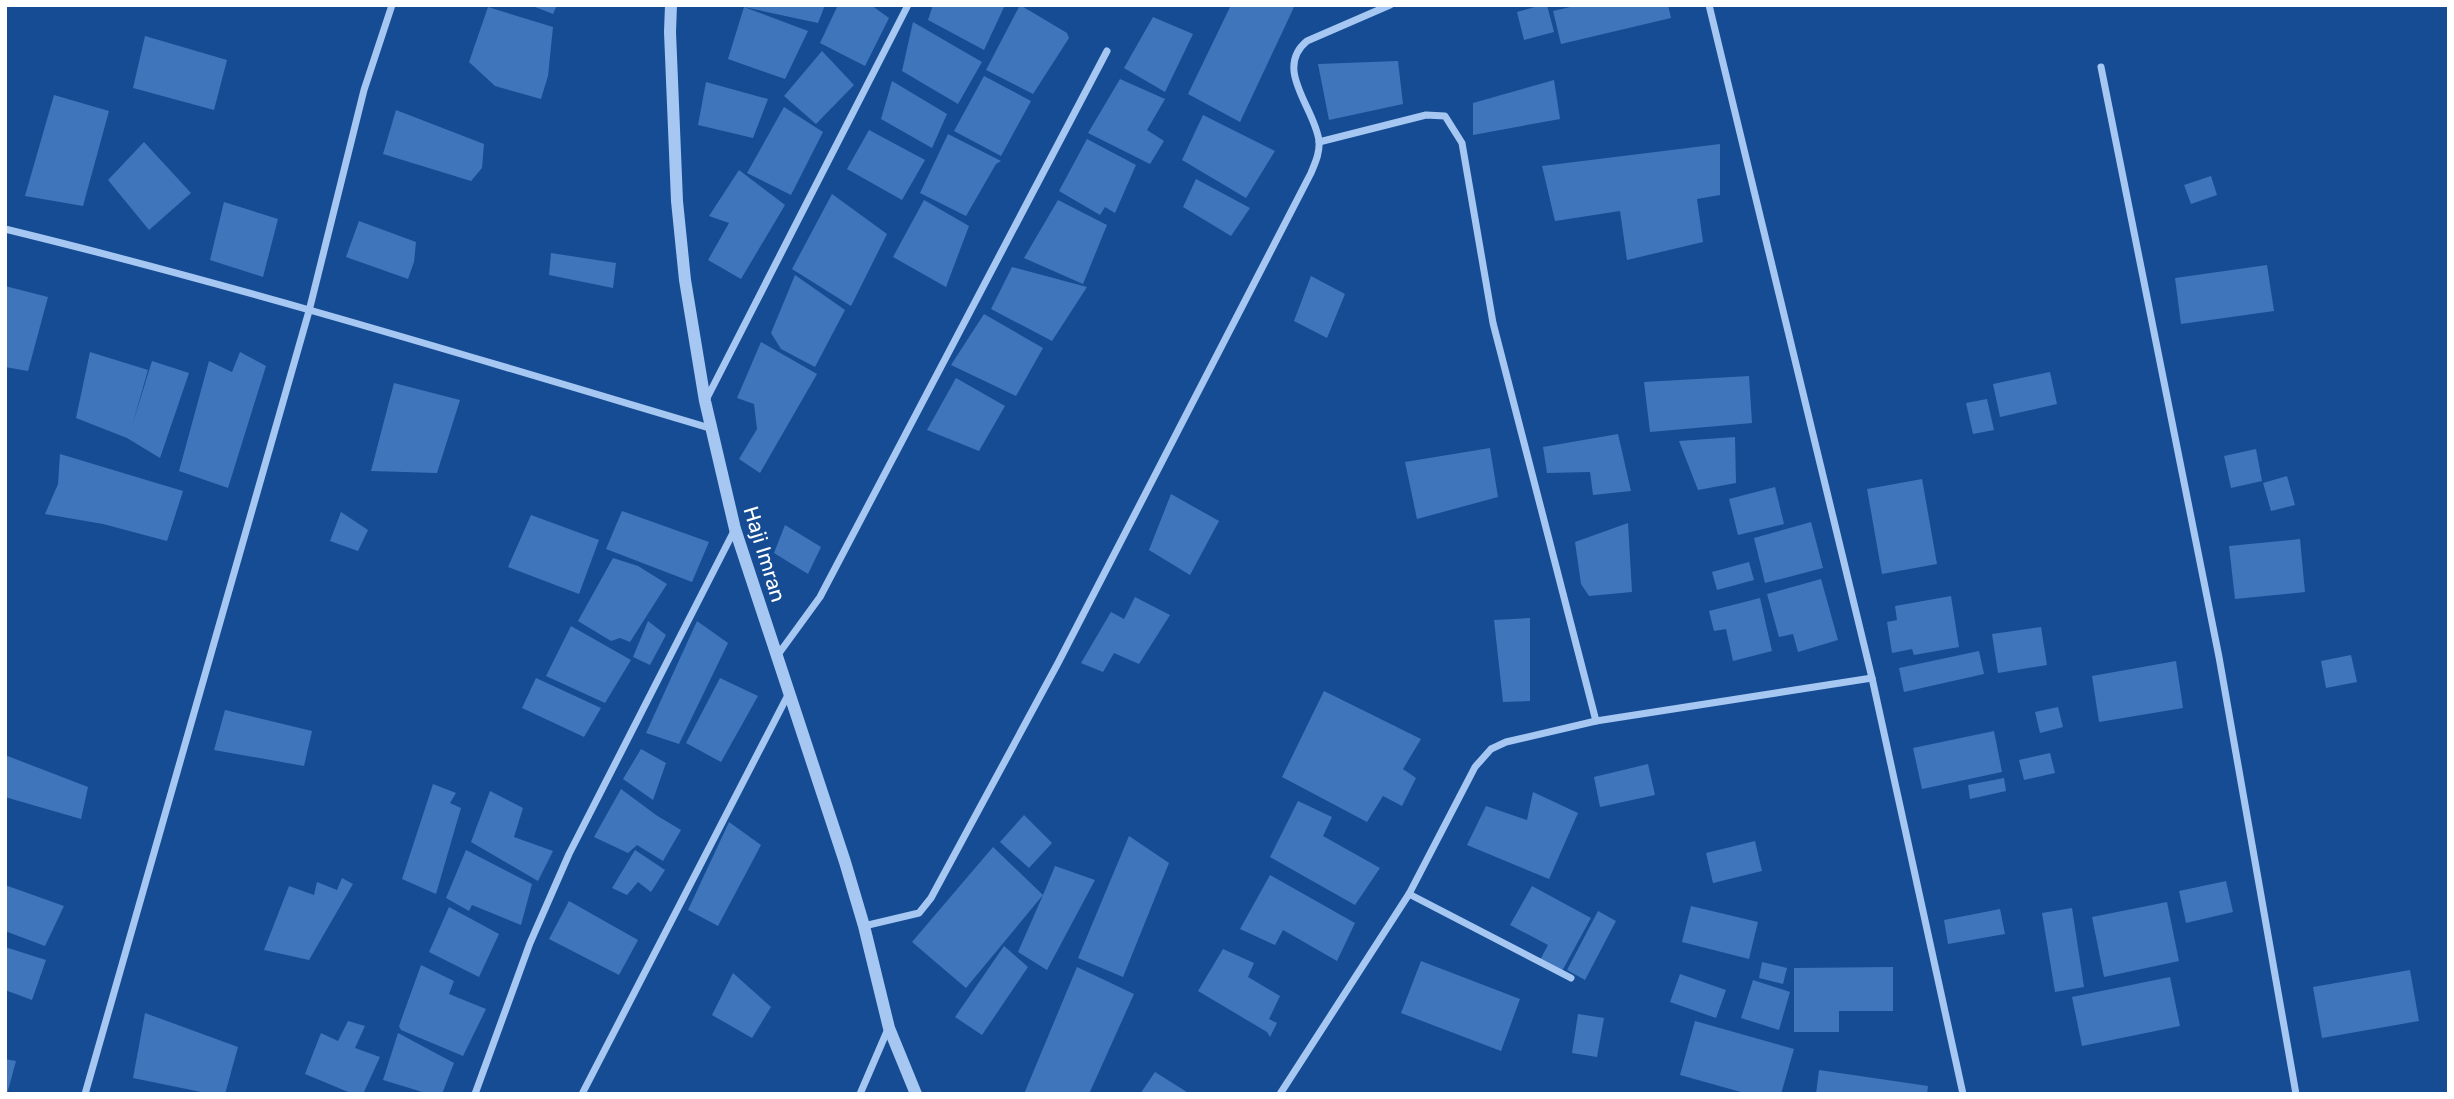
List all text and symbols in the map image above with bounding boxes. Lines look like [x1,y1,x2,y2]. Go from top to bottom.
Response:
street label: Haji Imran [739,503,791,605]

